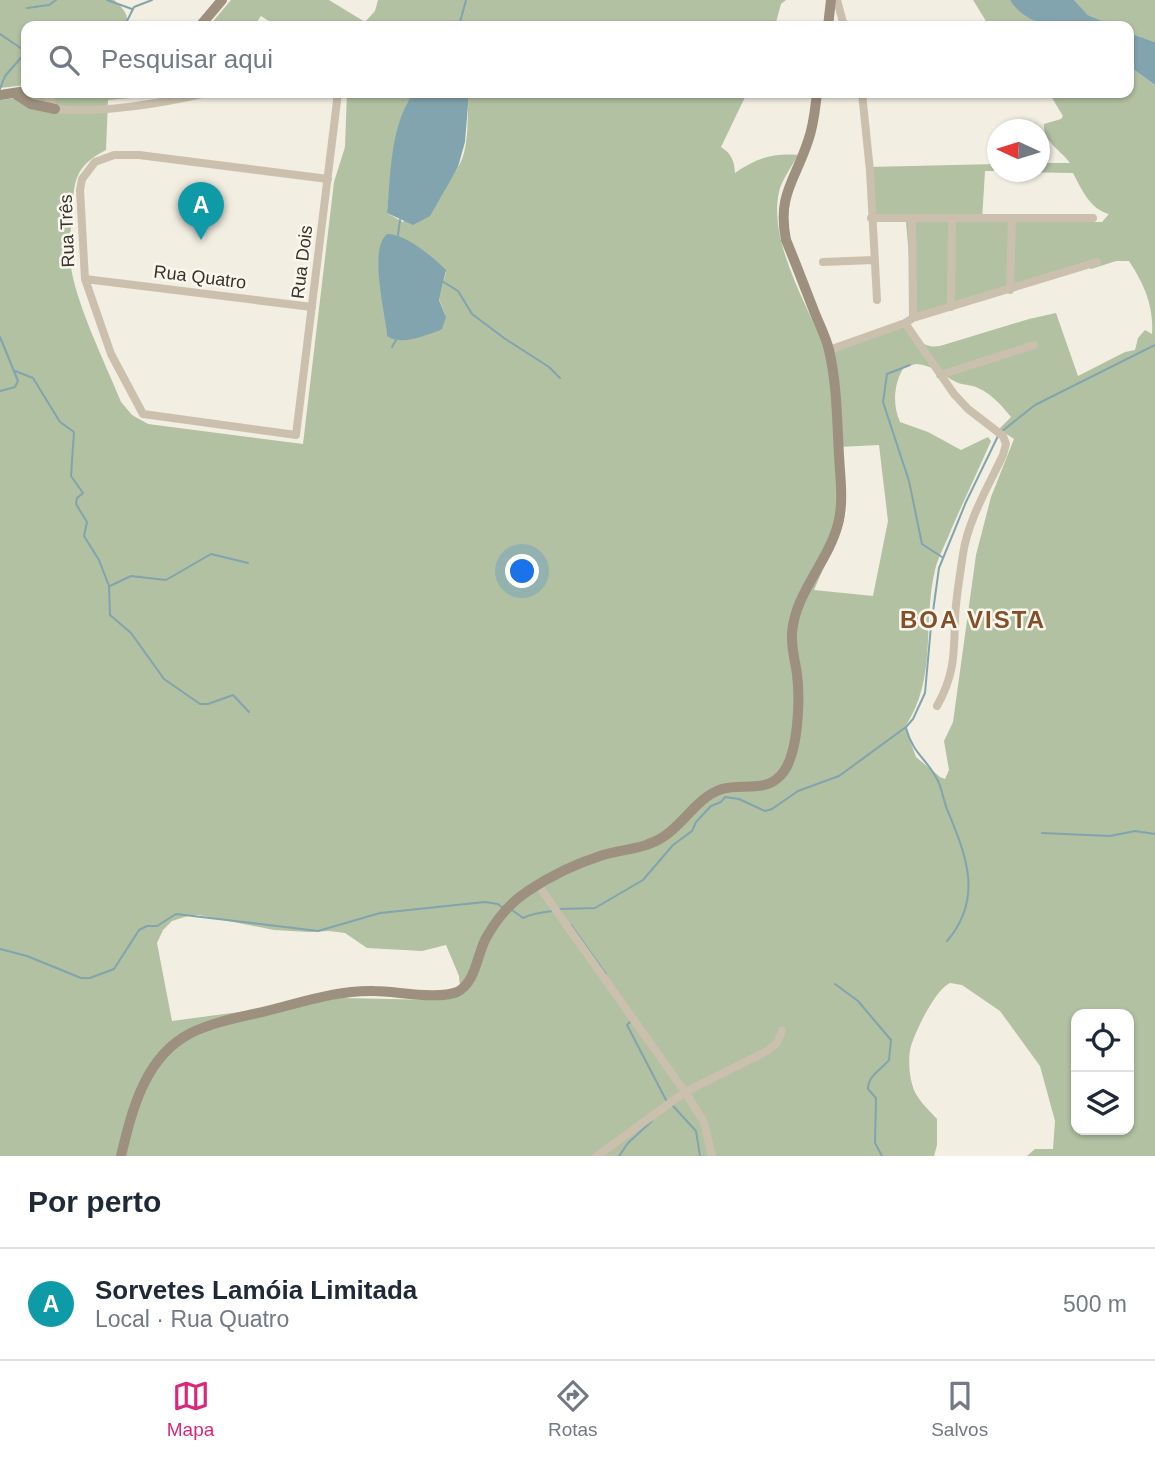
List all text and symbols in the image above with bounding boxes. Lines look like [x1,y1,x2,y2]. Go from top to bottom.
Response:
search box [21,21,1134,98]
icon: search [45,41,83,79]
text: Pesquisar aqui [101,44,273,74]
north arrow [987,119,1050,182]
pin: A [178,182,224,240]
street label: Rua Três [56,194,78,268]
street label: Rua Dois [288,224,316,300]
street label: Rua Quatro [153,261,247,293]
your location [505,554,539,588]
district label: BOA VISTA [900,606,1046,633]
map controls [1071,1009,1134,1135]
button: locate [1071,1009,1134,1072]
button: layers [1071,1072,1134,1135]
text: Por perto [28,1185,161,1218]
text: Sorvetes Lamóia Limitada [95,1275,417,1305]
text: A [43,1291,59,1317]
text: 500 m [1063,1291,1127,1317]
text: Local · Rua Quatro [95,1306,289,1332]
tab: Mapa [167,1377,214,1441]
tab: Rotas [548,1377,598,1441]
tab: Salvos [931,1377,988,1441]

